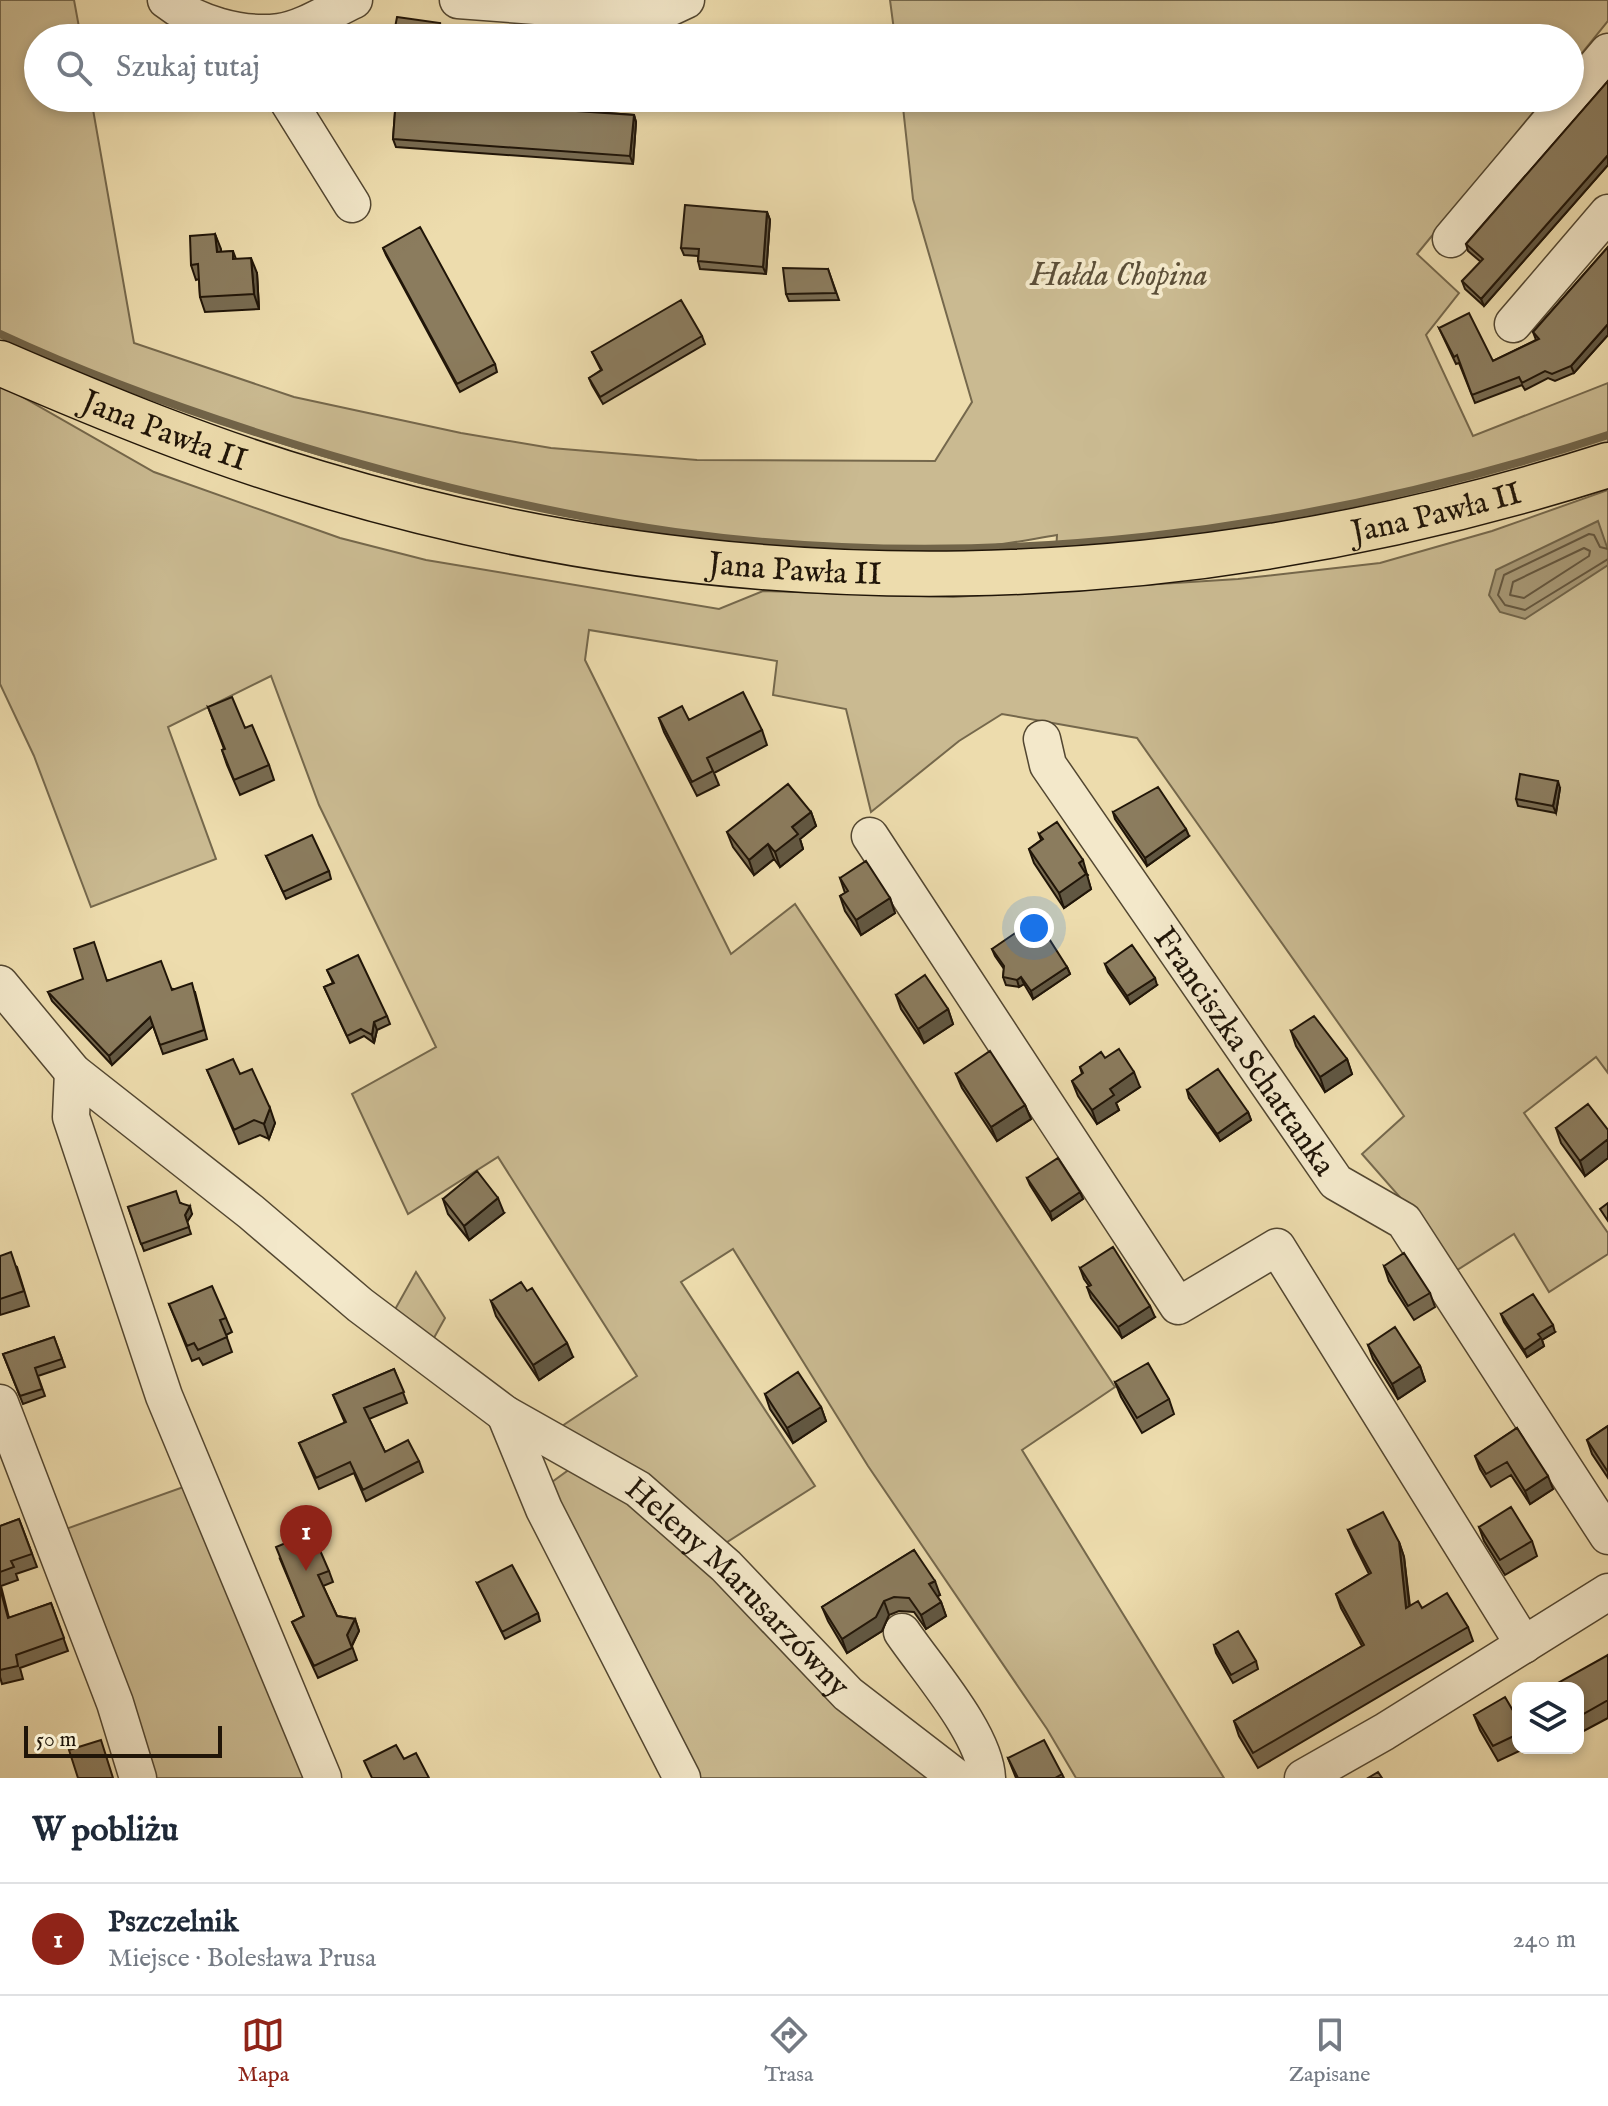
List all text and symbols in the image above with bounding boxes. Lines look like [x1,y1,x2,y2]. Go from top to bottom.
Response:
search box [24,24,1584,112]
icon: search [52,46,96,90]
text: Szukaj tutaj [116,49,260,87]
park label: Hałda Chopina [1029,256,1208,297]
street label: Jana Pawła II [72,381,252,482]
street label: Jana Pawła II [1345,474,1526,555]
street label: Jana Pawła II [703,544,882,596]
your location [1014,908,1054,948]
street label: Franciszka Schattanka [1143,920,1344,1185]
street label: Heleny Marusarzówny [616,1469,858,1707]
pin: 1 [280,1505,332,1571]
map controls [1512,1682,1584,1754]
button: layers [1512,1682,1584,1754]
scale bar [24,1722,222,1758]
text: 50 m [36,1726,77,1754]
text: W pobliżu [32,1809,178,1852]
text: Pszczelnik [108,1904,239,1942]
text: 1 [53,1923,63,1956]
text: 240 m [1513,1923,1576,1956]
text: Miejsce · Bolesława Prusa [108,1942,376,1975]
tab: Mapa [238,2013,289,2089]
tab: Trasa [764,2013,814,2089]
tab: Zapisane [1289,2013,1370,2089]

